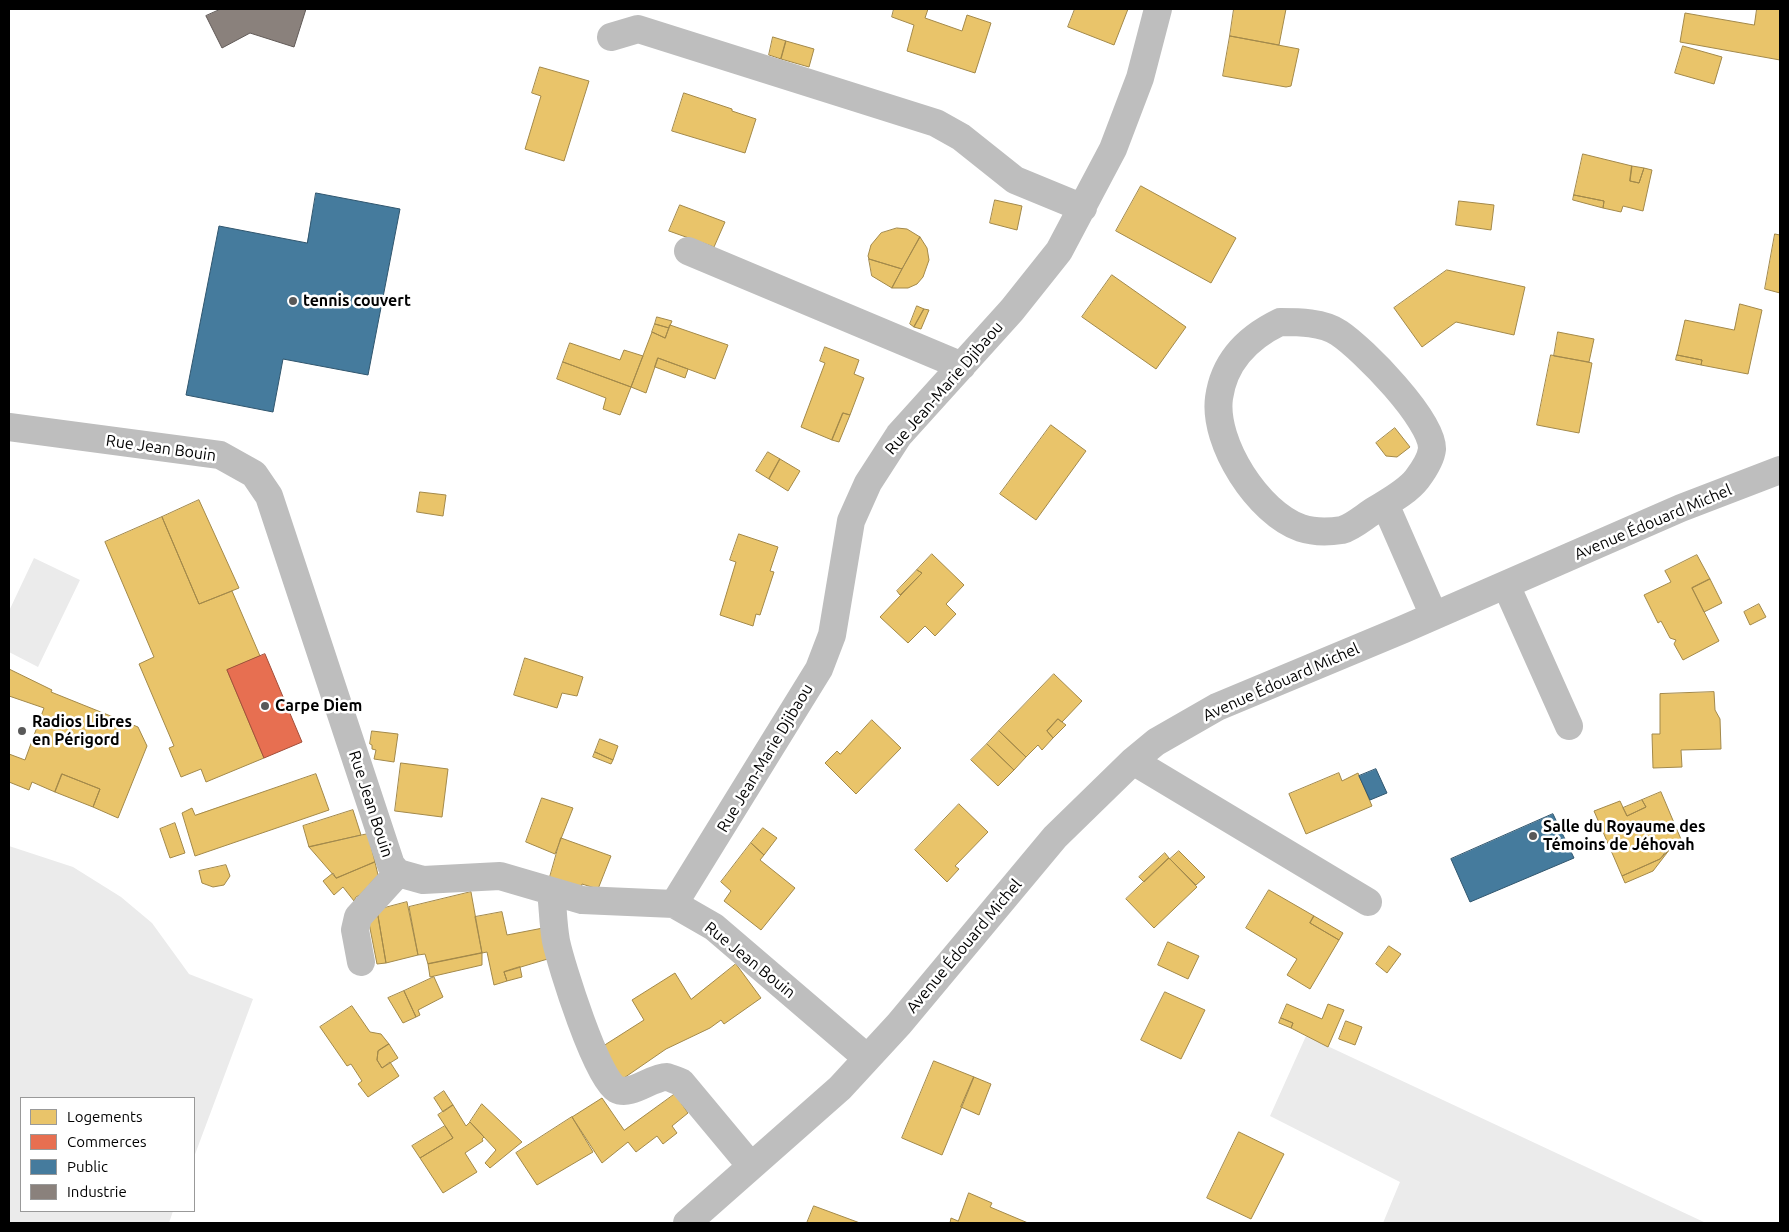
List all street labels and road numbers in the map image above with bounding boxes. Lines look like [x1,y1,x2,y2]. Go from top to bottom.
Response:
street label: Rue Jean-Marie Djibaou [881,318,1007,458]
street label: Rue Jean Bouin [105,431,217,465]
street label: Avenue Édouard Michel [1571,480,1735,564]
street label: Avenue Édouard Michel [1200,639,1362,725]
street label: Rue Jean-Marie Djibaou [713,680,817,836]
street label: Rue Jean Bouin [345,748,397,860]
street label: Avenue Édouard Michel [902,875,1026,1017]
street label: Rue Jean Bouin [701,918,799,1002]

